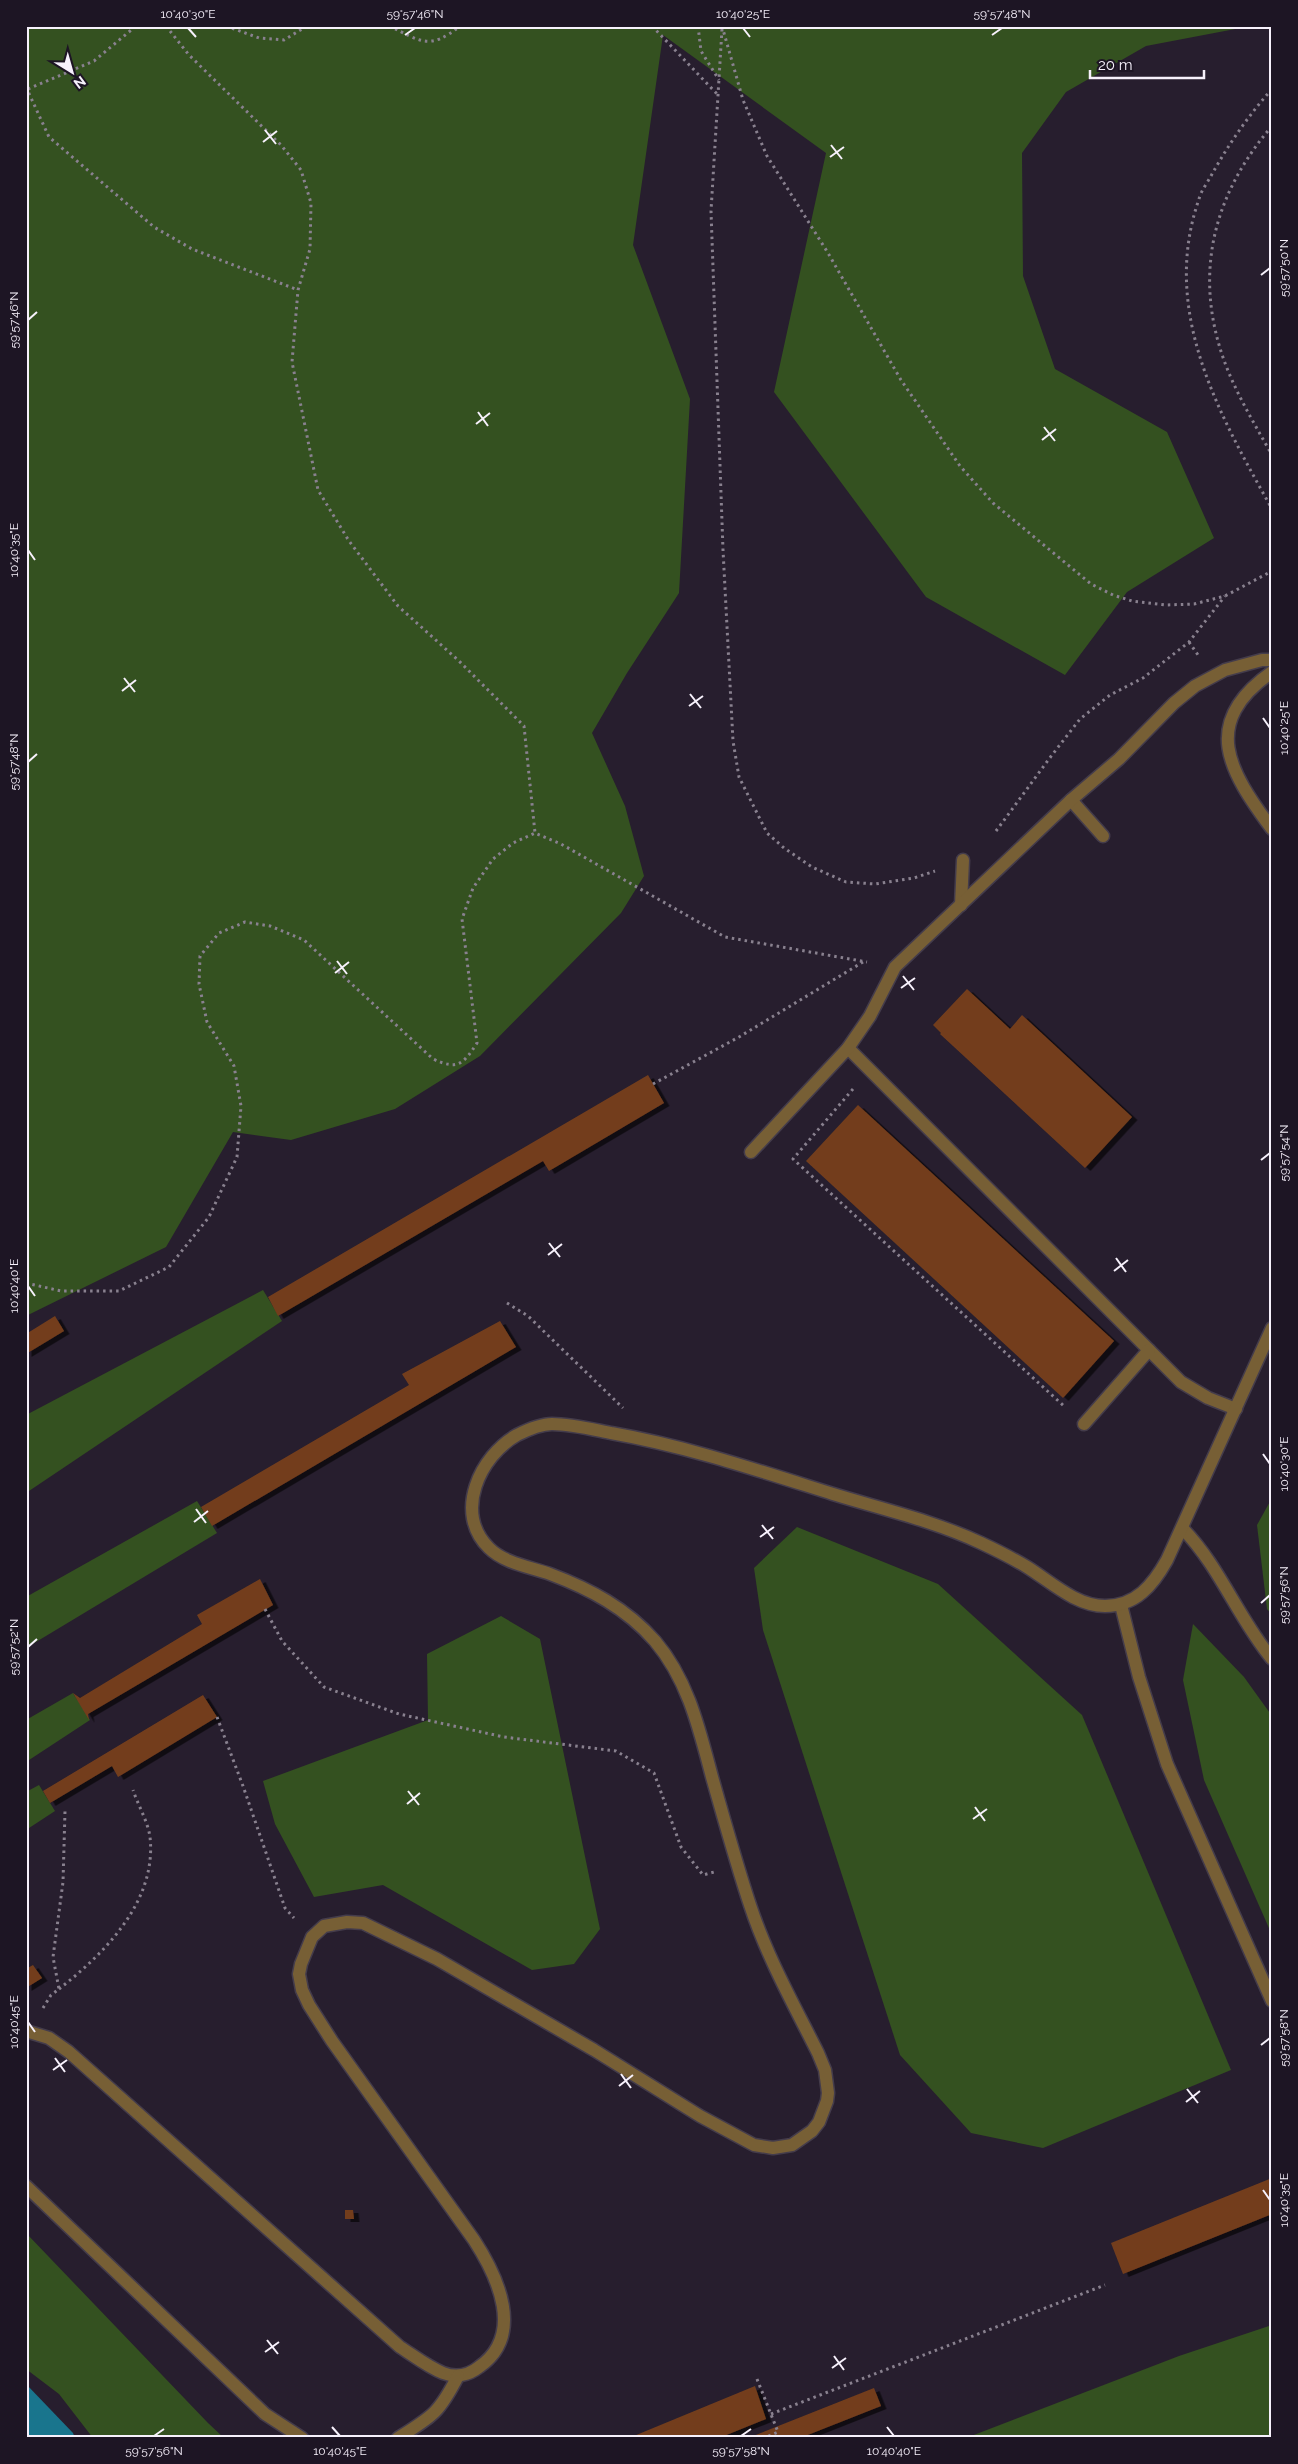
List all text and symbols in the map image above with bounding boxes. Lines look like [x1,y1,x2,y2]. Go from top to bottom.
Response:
text: 10°40'30"E [160,7,216,21]
text: 59°57'46"N [386,7,444,21]
text: 10°40'25"E [716,7,770,21]
text: 59°57'48"N [974,7,1030,21]
north arrow [48,48,98,98]
scale bar [1090,48,1204,80]
text: 20 m [1098,56,1133,74]
text: N [71,73,89,92]
text: 59°57'50"N [1277,239,1291,297]
text: 59°57'46"N [7,291,21,349]
text: 10°40'35"E [7,523,21,577]
text: 10°40'25"E [1277,701,1291,755]
text: 59°57'48"N [7,734,21,790]
text: 59°57'54"N [1277,1124,1291,1182]
text: 10°40'40"E [7,1259,21,1313]
text: 10°40'30"E [1277,1436,1291,1492]
text: 59°57'56"N [1277,1566,1291,1624]
text: 59°57'52"N [7,1619,21,1675]
text: 10°40'45"E [7,1995,21,2049]
text: 59°57'58"N [1277,2009,1291,2067]
text: 10°40'35"E [1277,2173,1291,2227]
text: 59°57'56"N [125,2444,183,2458]
text: 10°40'45"E [313,2444,367,2458]
text: 59°57'58"N [712,2444,770,2458]
text: 10°40'40"E [867,2444,921,2458]

